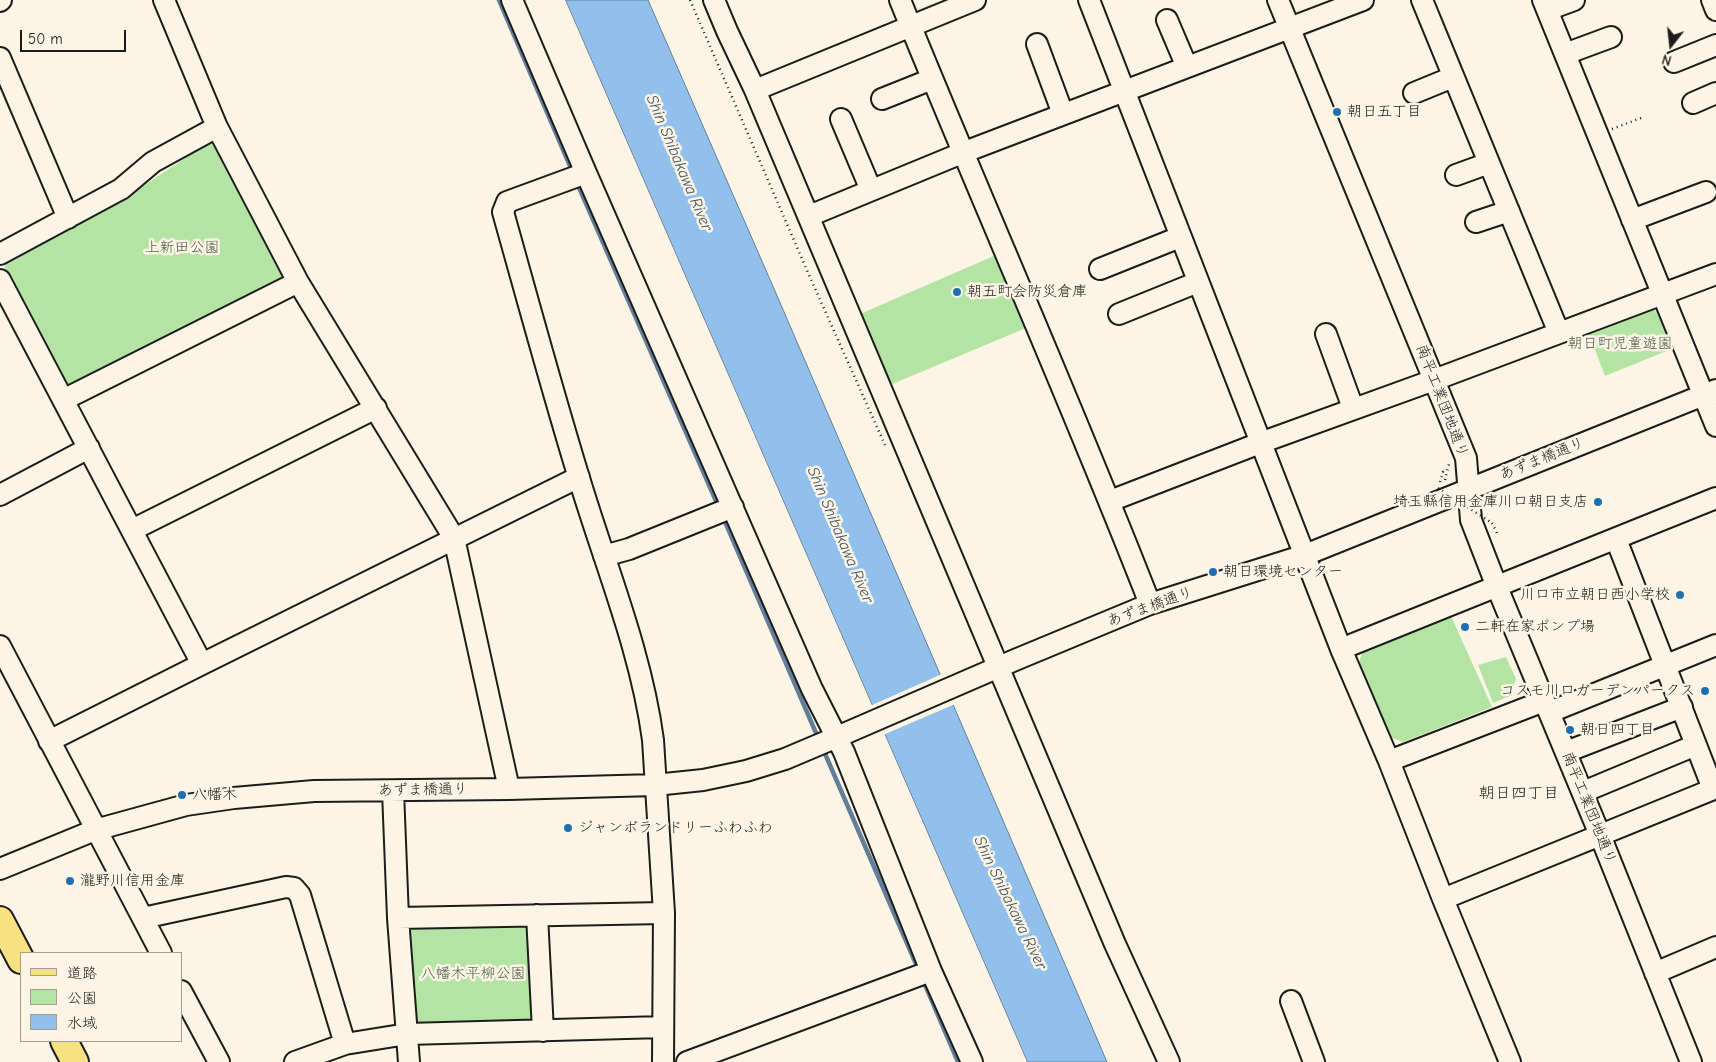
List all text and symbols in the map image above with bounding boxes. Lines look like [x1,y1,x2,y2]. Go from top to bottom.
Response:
scale bar [22,20,129,52]
north arrow [1646,20,1696,70]
text: 50 m [28,30,63,48]
text: N [1660,50,1673,69]
water label: Shin Shibakawa River [642,92,716,234]
place label: 朝日五丁目 [1347,103,1422,121]
marker: 朝日五丁目 [1331,106,1343,118]
park label: 上新田公園 [145,239,219,257]
place label: 朝五町会防災倉庫 [967,283,1087,301]
marker: 朝五町会防災倉庫 [951,286,963,298]
park label: 朝日町児童遊園 [1568,335,1672,353]
street label: 南平工業団地通り [1412,342,1472,460]
street label: あずま橋通り [1497,434,1587,484]
water label: Shin Shibakawa River [803,464,877,606]
place label: 埼玉縣信用金庫川口朝日支店 [1393,493,1588,511]
marker: 埼玉縣信用金庫川口朝日支店 [1592,496,1604,508]
place label: 朝日環境センター [1223,563,1343,581]
marker: 朝日環境センター [1207,566,1219,578]
street label: あずま橋通り [1105,583,1195,631]
place label: 川口市立朝日西小学校 [1520,586,1670,604]
marker: 川口市立朝日西小学校 [1674,589,1686,601]
place label: 二軒在家ポンプ場 [1475,618,1595,636]
marker: 二軒在家ポンプ場 [1459,621,1471,633]
place label: コスモ川口ガーデンパークス [1500,682,1695,700]
marker: コスモ川口ガーデンパークス [1699,685,1711,697]
place label: 朝日四丁目 [1580,721,1655,739]
marker: 朝日四丁目 [1564,724,1576,736]
street label: 南平工業団地通り [1558,749,1620,867]
street label: あずま橋通り [378,780,468,800]
district label: 朝日四丁目 [1479,783,1559,803]
place label: 八幡木 [192,786,237,804]
marker: 八幡木 [176,789,188,801]
place label: ジャンボランドリーふわふわ [578,819,773,837]
marker: ジャンボランドリーふわふわ [562,822,574,834]
water label: Shin Shibakawa River [969,833,1051,973]
place label: 瀧野川信用金庫 [80,872,185,890]
marker: 瀧野川信用金庫 [64,875,76,887]
legend [20,952,182,1042]
text: 道路 [67,964,97,982]
park label: 八幡木平柳公園 [421,965,525,983]
text: 公園 [67,989,97,1007]
text: 水域 [67,1014,97,1032]

